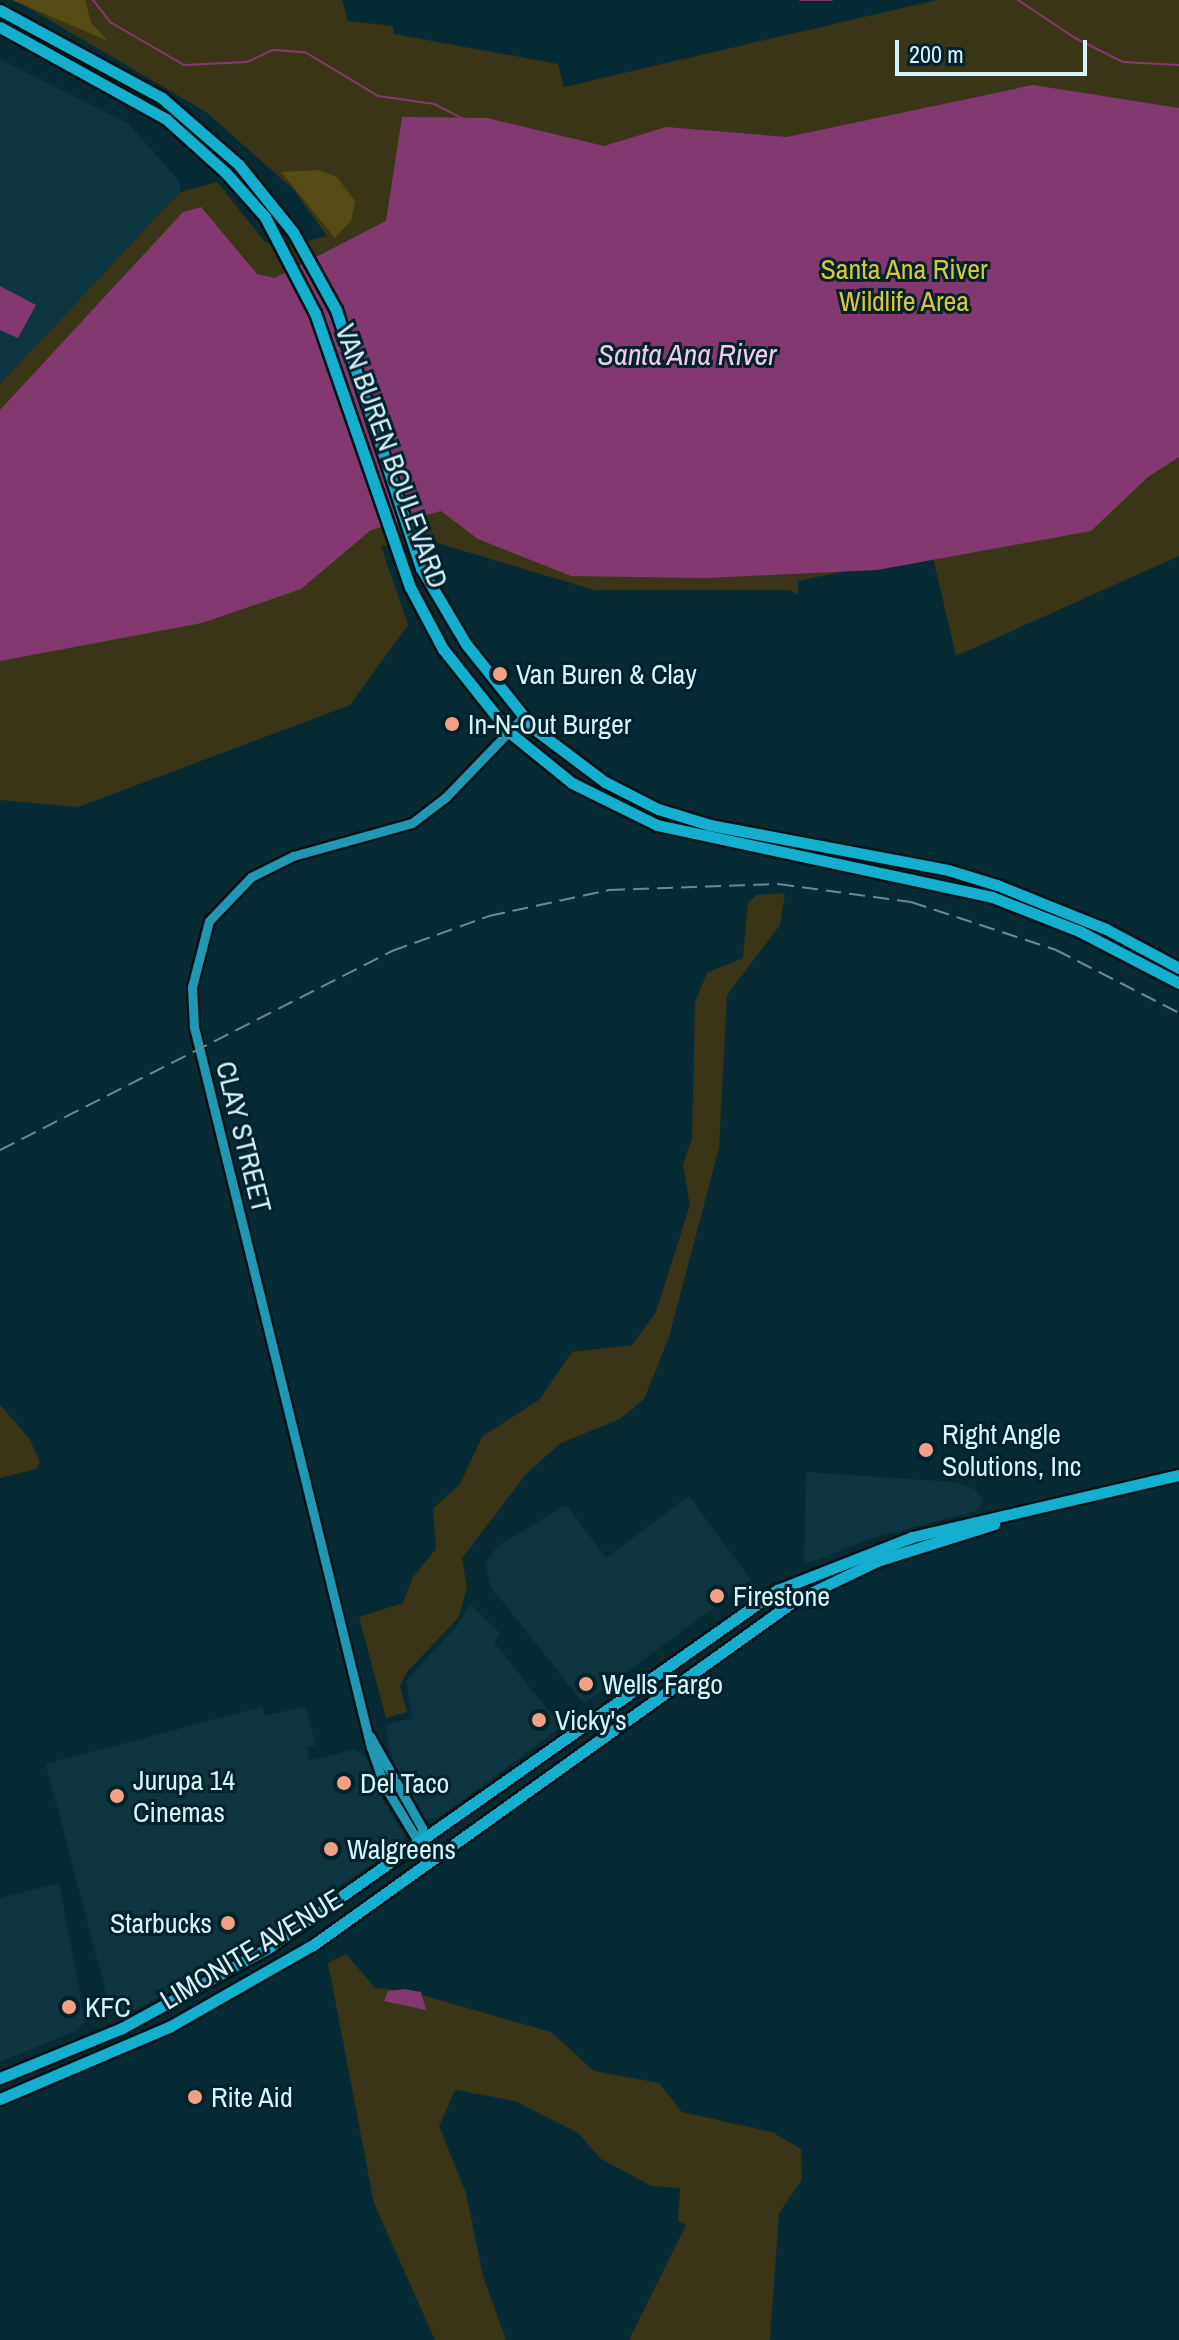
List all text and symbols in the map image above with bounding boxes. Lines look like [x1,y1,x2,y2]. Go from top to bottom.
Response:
scale bar [899,24,1091,74]
text: 200 m [909,38,964,70]
park label: Santa Ana River Wildlife Area [820,252,988,318]
street label: VAN BUREN BOULEVARD [329,319,455,593]
water label: Santa Ana River [597,336,777,372]
place label: Van Buren & Clay [516,657,697,691]
marker: Van Buren & Clay [491,665,509,683]
place label: In-N-Out Burger [468,707,631,741]
marker: In-N-Out Burger [443,715,461,733]
street label: CLAY STREET [209,1058,279,1216]
place label: Right Angle Solutions, Inc [942,1417,1081,1483]
marker: Right Angle Solutions, Inc [917,1441,935,1459]
place label: Firestone [733,1579,830,1613]
marker: Firestone [708,1587,726,1605]
place label: Wells Fargo [602,1667,723,1701]
marker: Wells Fargo [577,1675,595,1693]
place label: Vicky's [555,1703,627,1737]
marker: Vicky's [530,1711,548,1729]
place label: Jurupa 14 Cinemas [133,1763,235,1829]
place label: Del Taco [360,1766,450,1800]
marker: Del Taco [335,1774,353,1792]
marker: Jurupa 14 Cinemas [108,1787,126,1805]
place label: Walgreens [347,1832,456,1866]
marker: Walgreens [322,1840,340,1858]
street label: LIMONITE AVENUE [153,1881,349,2017]
place label: Starbucks [110,1906,212,1940]
marker: Starbucks [219,1914,237,1932]
place label: KFC [85,1990,131,2024]
marker: KFC [60,1998,78,2016]
place label: Rite Aid [211,2080,294,2114]
marker: Rite Aid [186,2088,204,2106]

